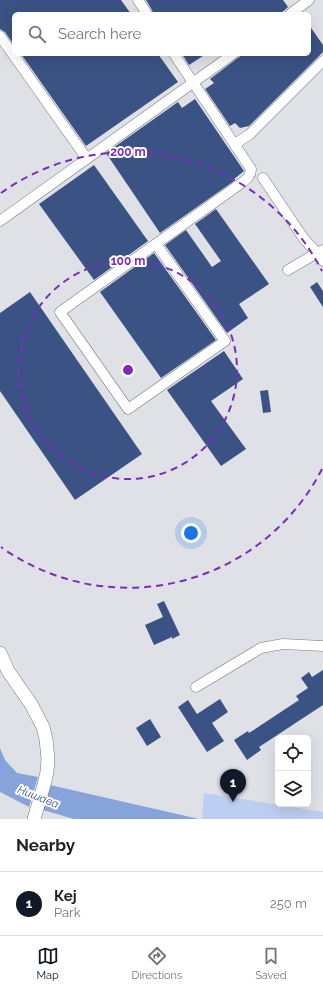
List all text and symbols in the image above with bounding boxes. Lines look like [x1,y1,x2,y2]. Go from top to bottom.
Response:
search box [12,12,311,56]
icon: search [26,23,48,45]
text: Search here [58,25,141,43]
text: 200 m [110,145,146,159]
text: 100 m [111,254,145,268]
centre of rings [121,363,135,377]
your location [181,523,201,543]
map controls [275,735,311,807]
button: locate [275,735,311,771]
pin: 1 [220,769,246,802]
button: layers [275,771,311,807]
water label: Нишава [16,783,61,811]
text: Nearby [16,835,75,855]
text: Кеј [54,887,77,905]
text: 1 [26,896,32,911]
text: 250 m [270,896,307,911]
text: Park [54,905,81,920]
tab: Map [36,945,59,982]
tab: Directions [132,945,182,982]
tab: Saved [255,945,287,982]

